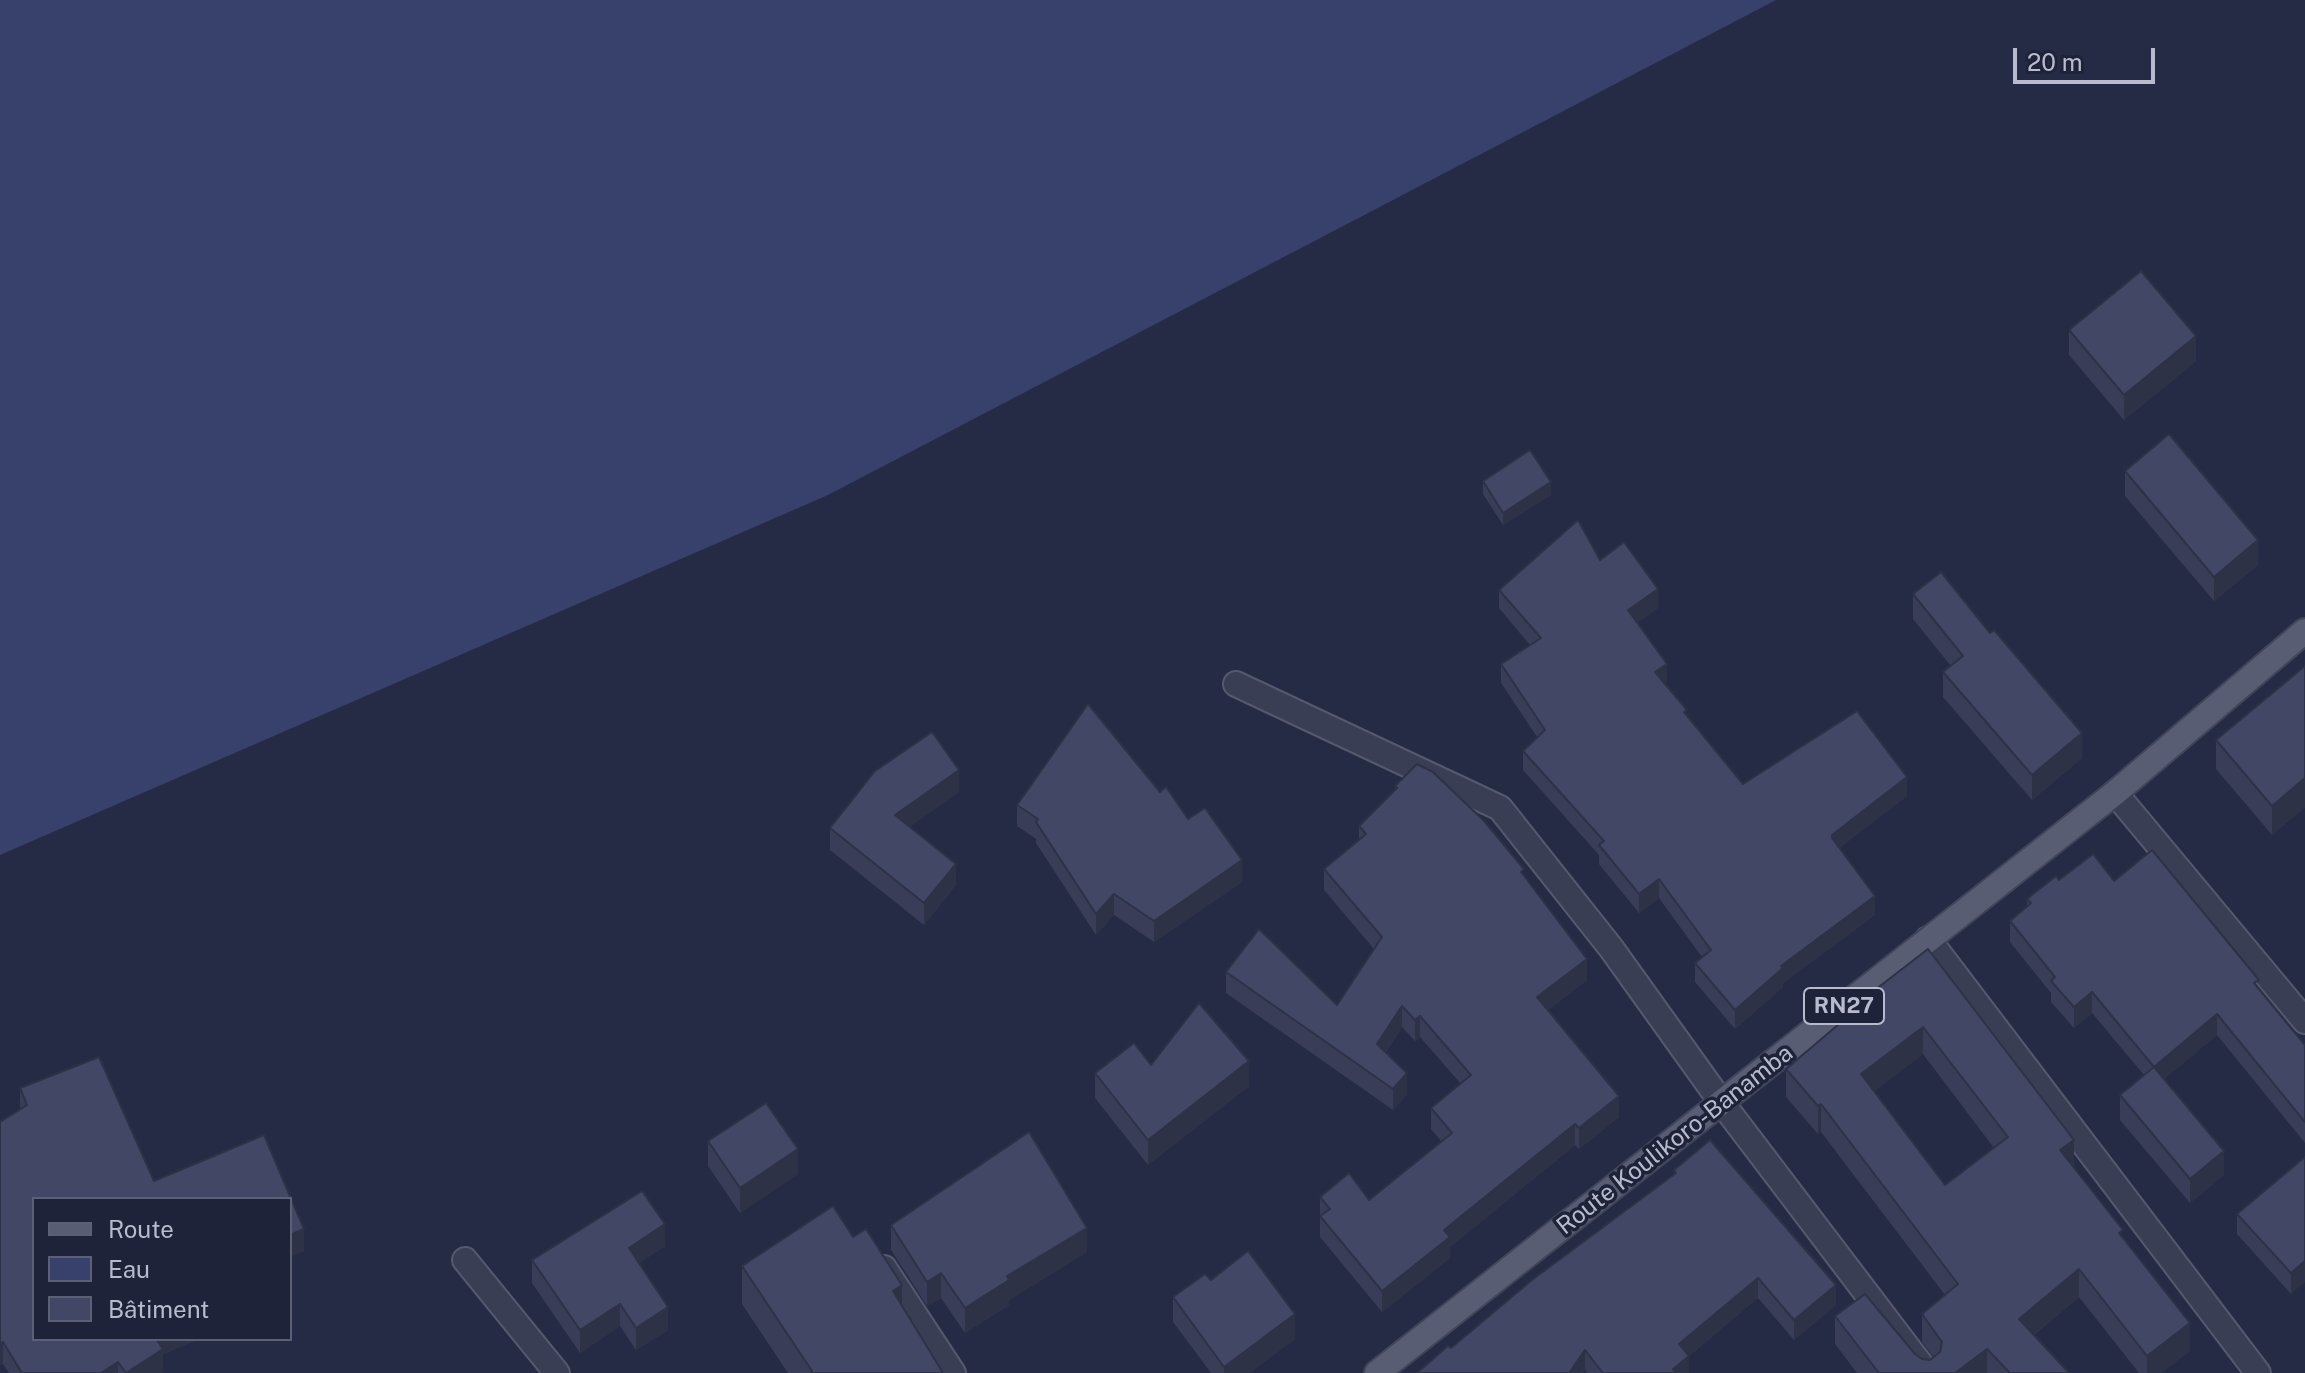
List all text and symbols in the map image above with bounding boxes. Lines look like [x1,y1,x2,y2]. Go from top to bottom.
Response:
scale bar [2017,32,2159,82]
text: 20 m [2027,48,2083,76]
road number: RN27 [1804,988,1884,1024]
street label: Route Koulikoro-Banamba [1551,1039,1799,1241]
legend [32,1197,292,1341]
text: Route [108,1215,174,1243]
text: Eau [108,1255,150,1283]
text: Bâtiment [108,1295,209,1323]

